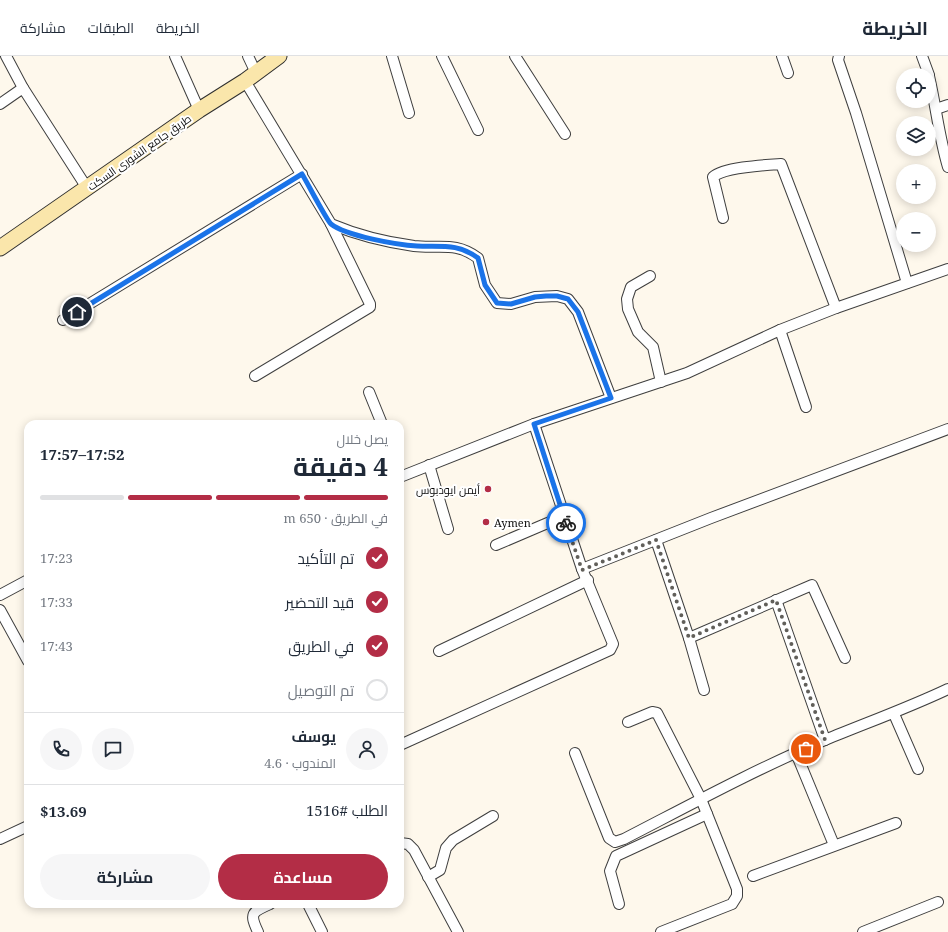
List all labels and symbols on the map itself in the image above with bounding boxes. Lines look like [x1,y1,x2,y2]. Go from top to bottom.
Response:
street label: طريق جامع الشورى السكت [84,110,194,194]
pin [60,295,94,329]
place label: أيمن ايودبوس [416,482,480,497]
marker: أيمن ايودبوس [483,484,493,494]
courier [546,503,586,543]
place label: Aymen [494,515,531,530]
marker: Aymen [481,517,491,527]
pin [789,732,823,766]

